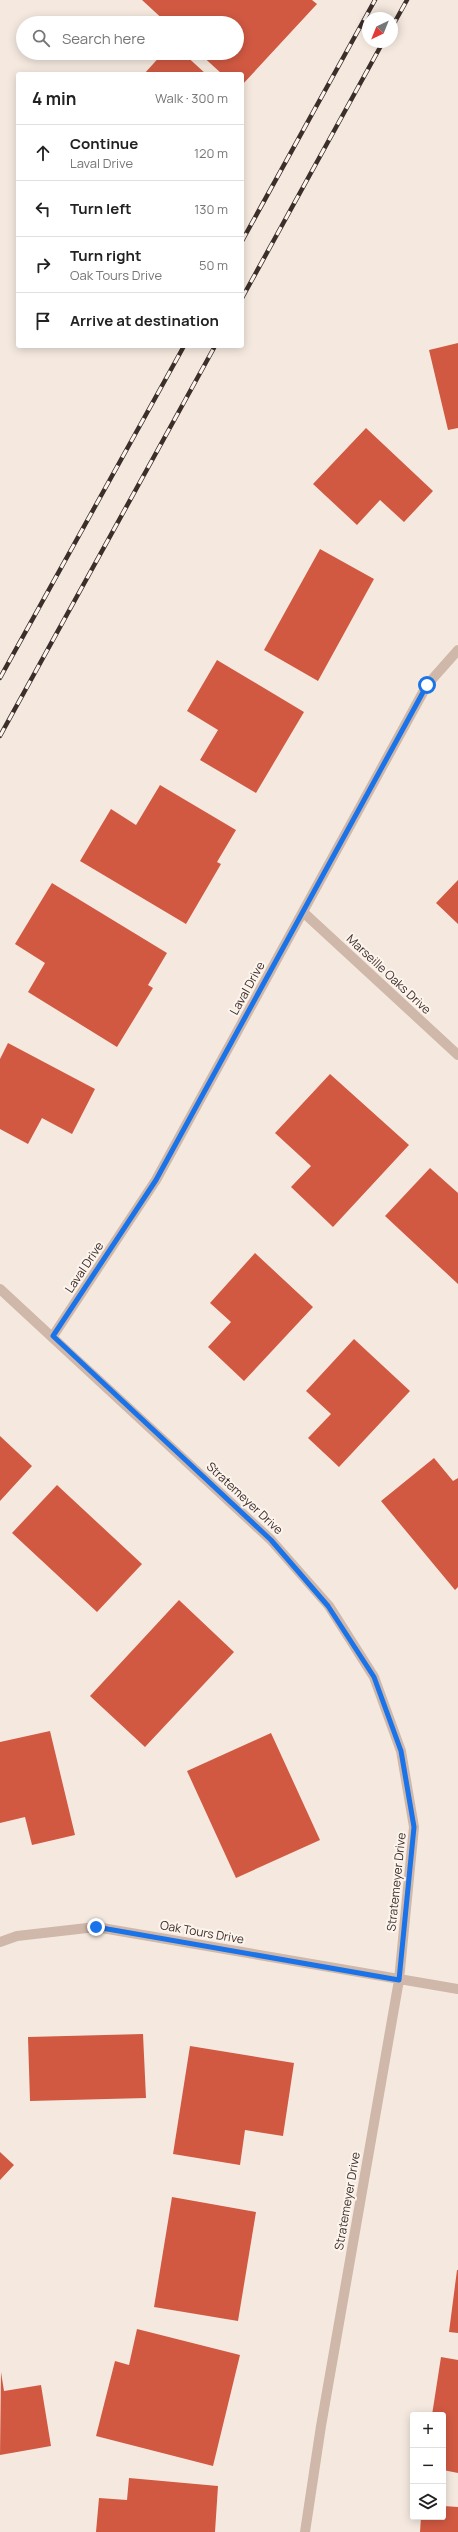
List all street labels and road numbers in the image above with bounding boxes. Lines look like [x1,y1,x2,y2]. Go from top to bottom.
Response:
street label: Marseille Oaks Drive [343,930,435,1018]
street label: Laval Drive [225,958,269,1018]
street label: Laval Drive [61,1238,107,1296]
street label: Stratemeyer Drive [203,1458,287,1538]
street label: Stratemeyer Drive [382,1832,410,1932]
street label: Oak Tours Drive [159,1916,245,1948]
street label: Stratemeyer Drive [330,2151,364,2251]

